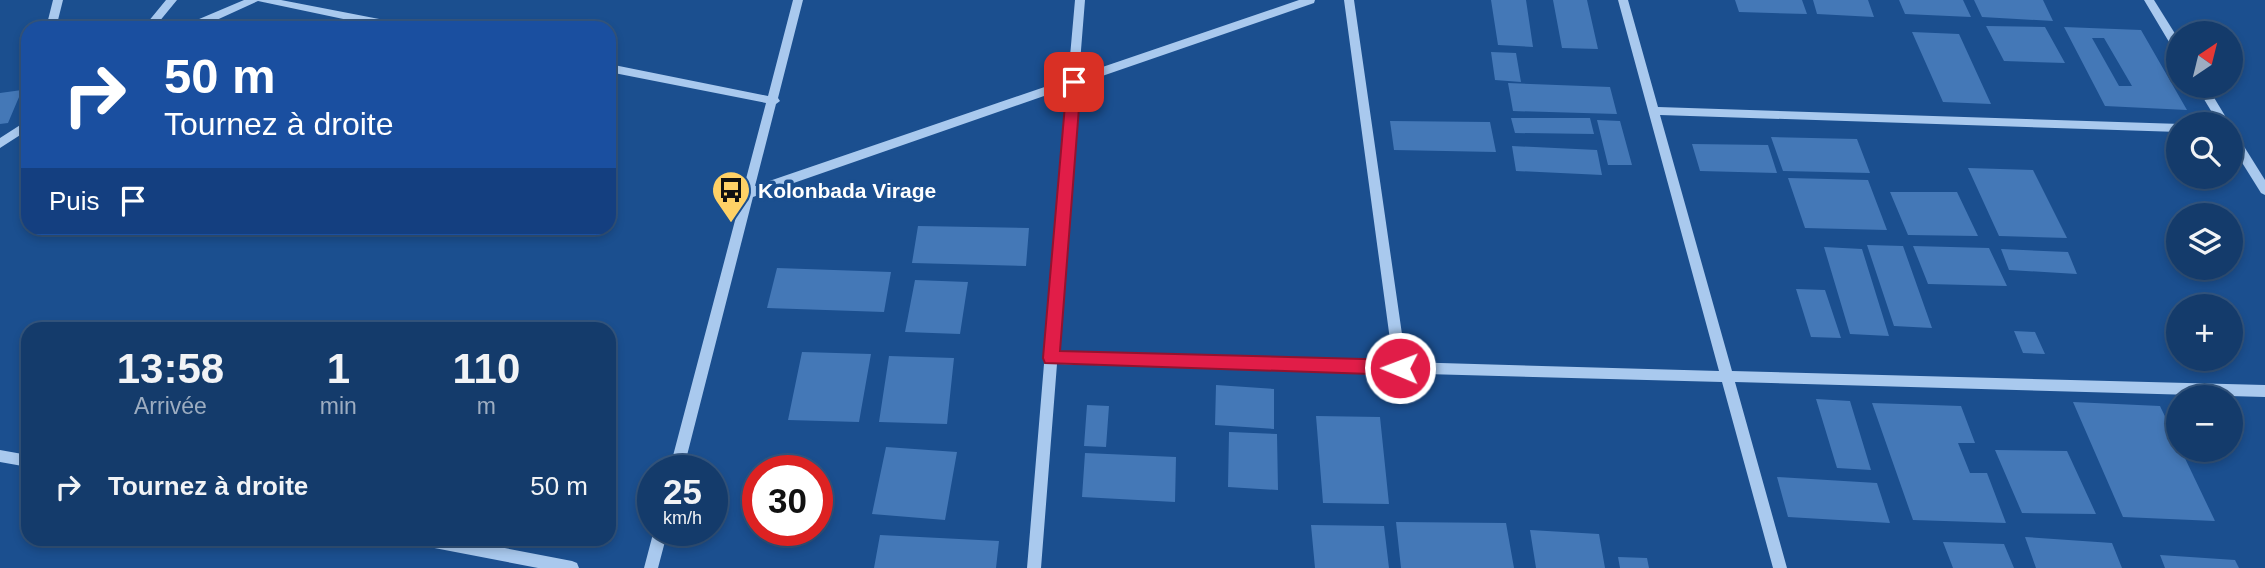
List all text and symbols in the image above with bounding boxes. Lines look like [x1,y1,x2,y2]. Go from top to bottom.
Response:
north arrow [2166,21,2244,98]
map controls [2166,21,2243,462]
icon: right [49,49,140,140]
text: 50 m [164,49,276,103]
pin [1044,52,1104,112]
icon: arrive [1055,63,1093,101]
text: Tournez à droite [164,106,393,142]
button: search [2166,112,2243,189]
bus stop icon: Kolonbada Virage [710,169,752,224]
place label: Kolonbada Virage [758,179,936,202]
icon: arrive [114,182,152,220]
text: Puis [49,186,100,216]
button: layers [2166,203,2243,280]
button: + [2166,294,2243,371]
position arrow [1363,331,1437,405]
text: 13:58 [117,345,224,392]
text: 1 [327,345,350,392]
text: 110 [453,345,520,392]
button: − [2166,385,2243,462]
text: Arrivée [134,393,207,419]
text: min [320,393,357,419]
text: m [477,393,496,419]
speed limit sign: 30 [742,455,833,546]
icon: right [49,468,87,506]
text: Tournez à droite [108,471,308,501]
text: 50 m [530,471,588,501]
text: 25 [663,472,702,511]
text: km/h [663,508,702,528]

